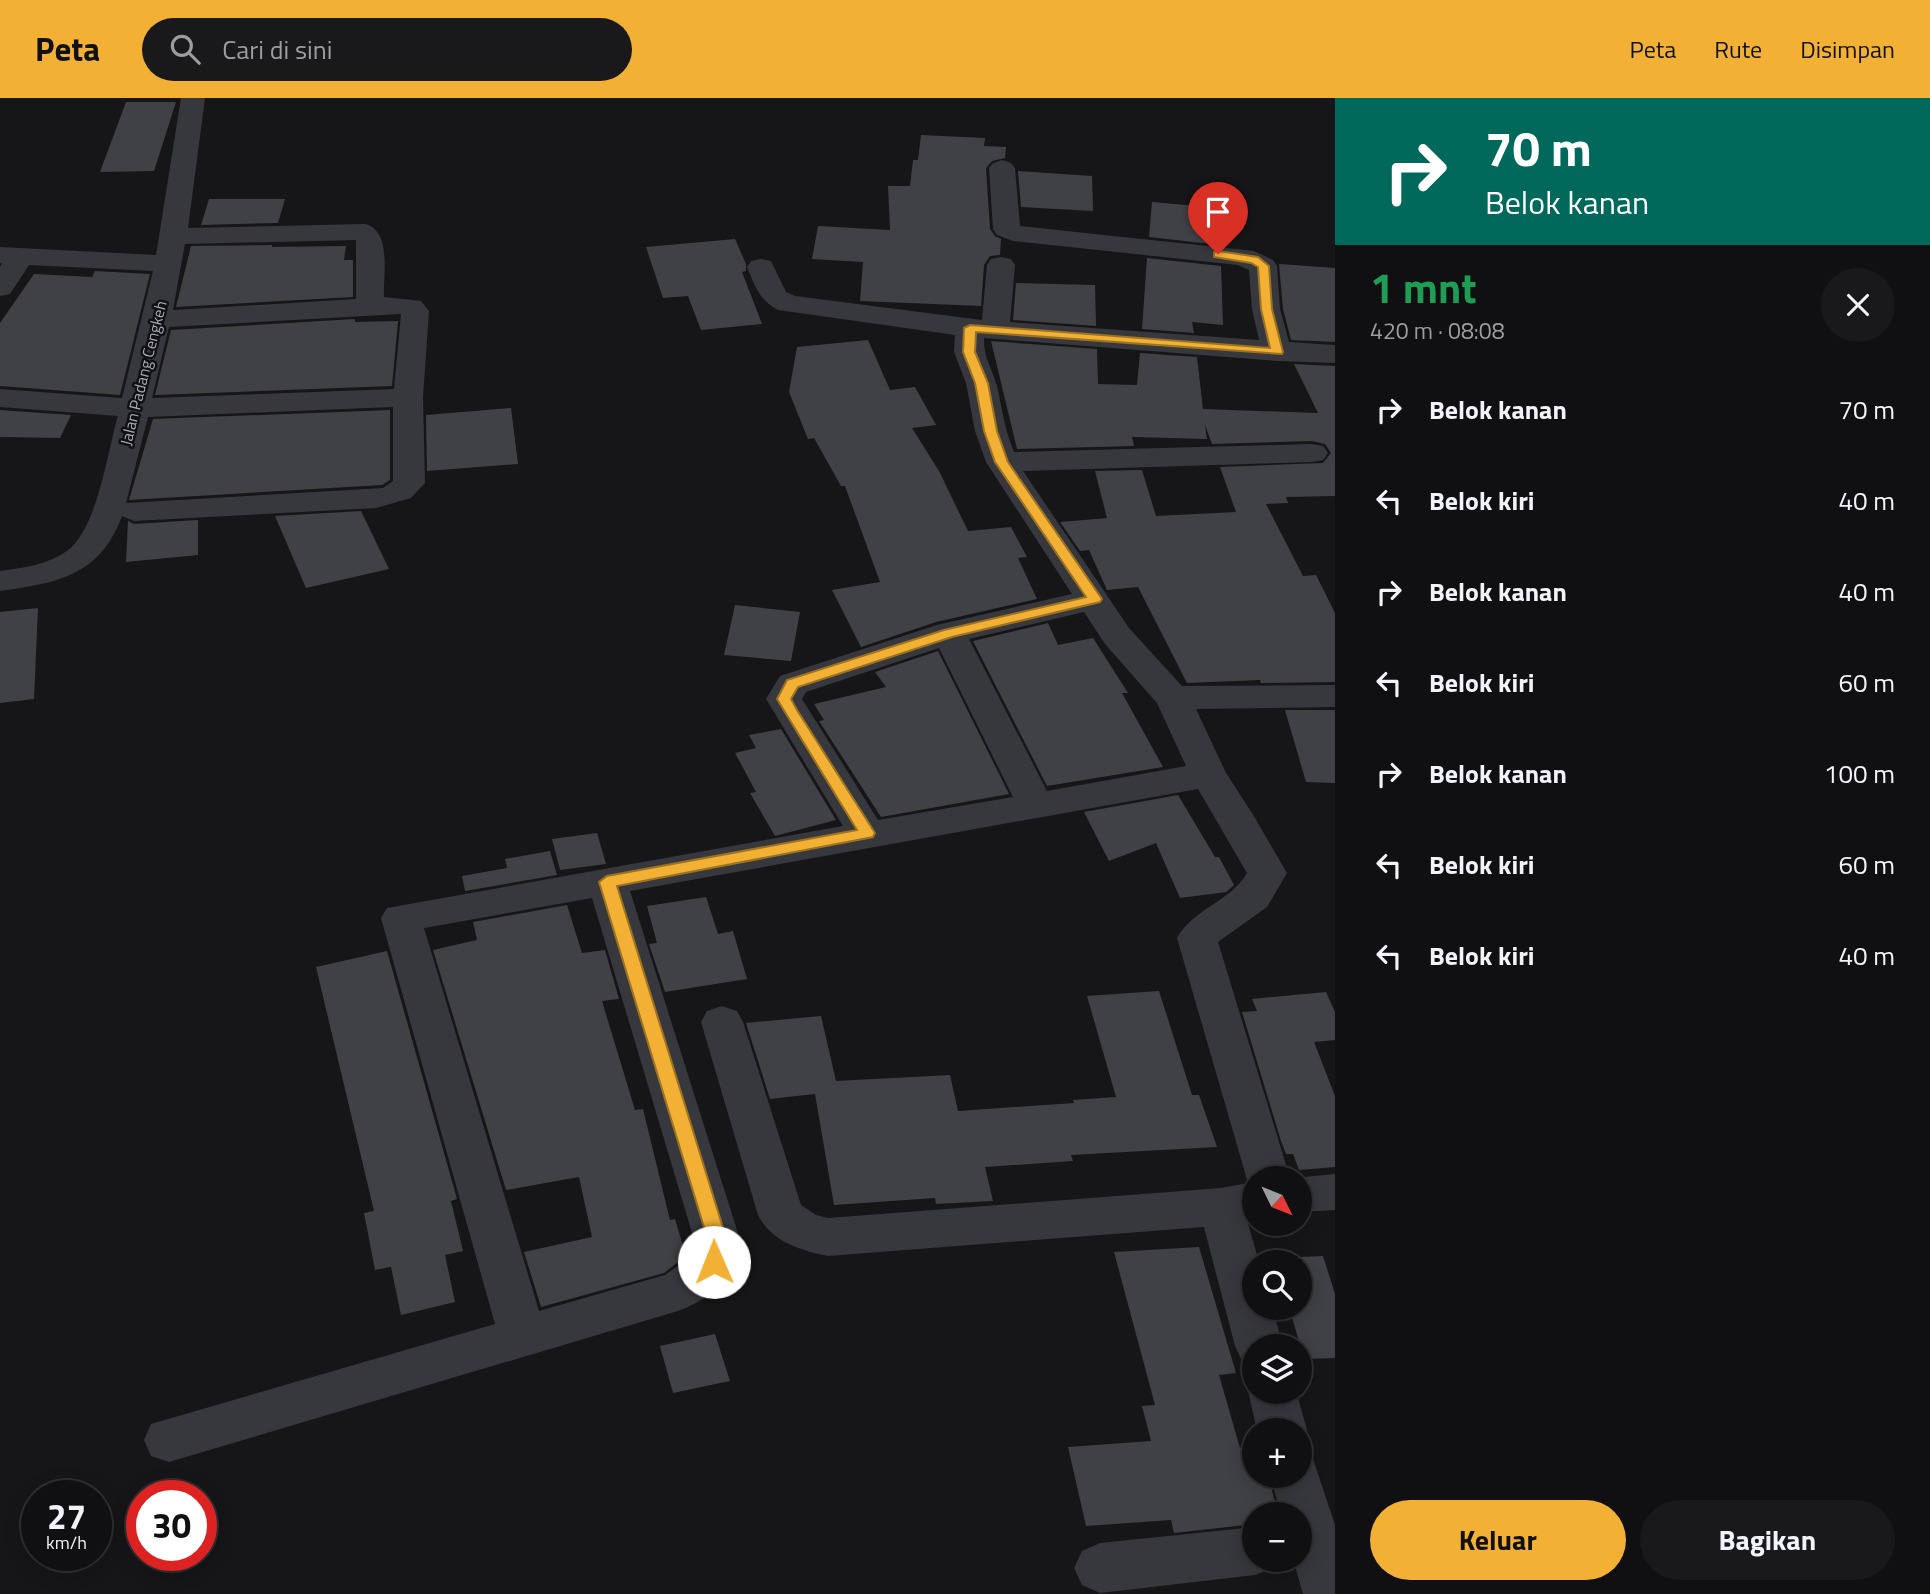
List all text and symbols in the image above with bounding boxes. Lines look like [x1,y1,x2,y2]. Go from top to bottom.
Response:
search box [142,18,632,81]
text: Peta [35,24,100,74]
icon: search [166,30,204,68]
text: Cari di sini [222,30,332,69]
text: Peta [1630,31,1676,67]
text: Rute [1714,31,1762,67]
text: Disimpan [1800,31,1895,67]
text: 70 m [1485,110,1592,185]
icon: right [1370,126,1461,217]
text: Belok kanan [1485,178,1649,226]
pin [1188,182,1248,254]
icon: arrive [1199,193,1237,231]
text: 1 mnt [1370,255,1477,319]
button: close [1821,268,1895,342]
street label: Jalan Padang Cengkeh [113,298,173,448]
text: 420 m · 08:08 [1370,313,1505,348]
text: Belok kanan [1429,390,1567,429]
text: 70 m [1838,390,1895,429]
icon: right [1370,391,1408,429]
text: Belok kiri [1429,481,1535,520]
text: 40 m [1838,481,1895,520]
icon: left [1370,482,1408,520]
text: Belok kanan [1429,572,1567,611]
text: 40 m [1838,572,1895,611]
icon: right [1370,573,1408,611]
text: Belok kiri [1429,663,1535,702]
text: 60 m [1838,663,1895,702]
icon: left [1370,664,1408,702]
text: Belok kanan [1429,754,1567,793]
text: 100 m [1824,754,1895,793]
icon: right [1370,755,1408,793]
text: Belok kiri [1429,845,1535,884]
text: 60 m [1838,845,1895,884]
icon: left [1370,846,1408,884]
text: Belok kiri [1429,936,1535,975]
text: 40 m [1838,936,1895,975]
icon: left [1370,937,1408,975]
north arrow [1242,1166,1312,1236]
map controls [1242,1166,1312,1572]
position arrow [677,1225,751,1299]
button: search [1242,1250,1312,1320]
button: layers [1242,1334,1312,1404]
button: + [1242,1418,1312,1488]
speed limit sign: 30 [126,1480,217,1571]
text: 27 [47,1489,86,1543]
button: Keluar [1370,1500,1626,1580]
button: Bagikan [1640,1500,1895,1580]
button: − [1242,1502,1312,1572]
text: km/h [46,1529,87,1556]

